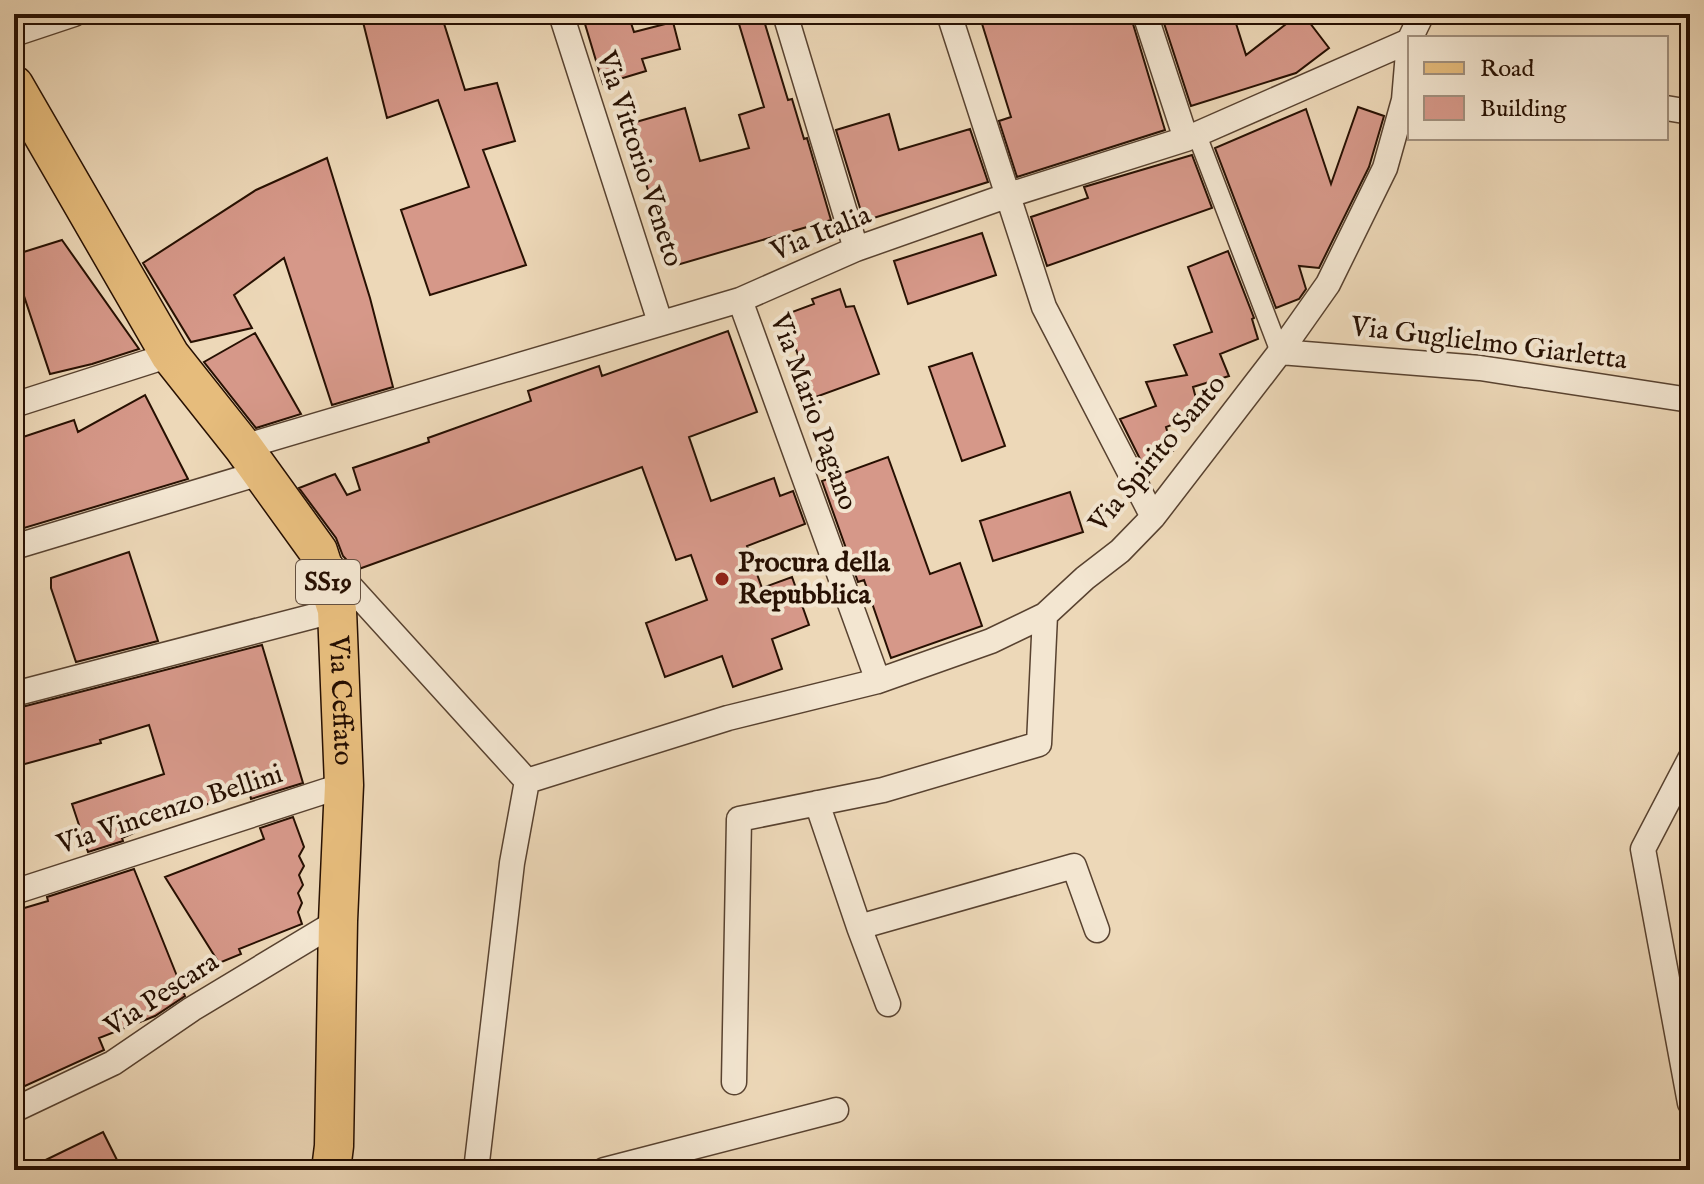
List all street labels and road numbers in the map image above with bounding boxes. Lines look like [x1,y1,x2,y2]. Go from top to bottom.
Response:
street label: Via Vittorio Veneto [587,46,690,271]
street label: Via Italia [765,198,877,270]
street label: Via Mario Pagano [761,308,865,515]
street label: Via Guglielmo Giarletta [1348,310,1630,378]
street label: Via Spirito Santo [1081,368,1234,541]
road number: SS19 [296,560,360,604]
street label: Via Ceffato [320,634,361,766]
street label: Via Vincenzo Bellini [52,757,287,863]
street label: Via Pescara [98,945,226,1045]

